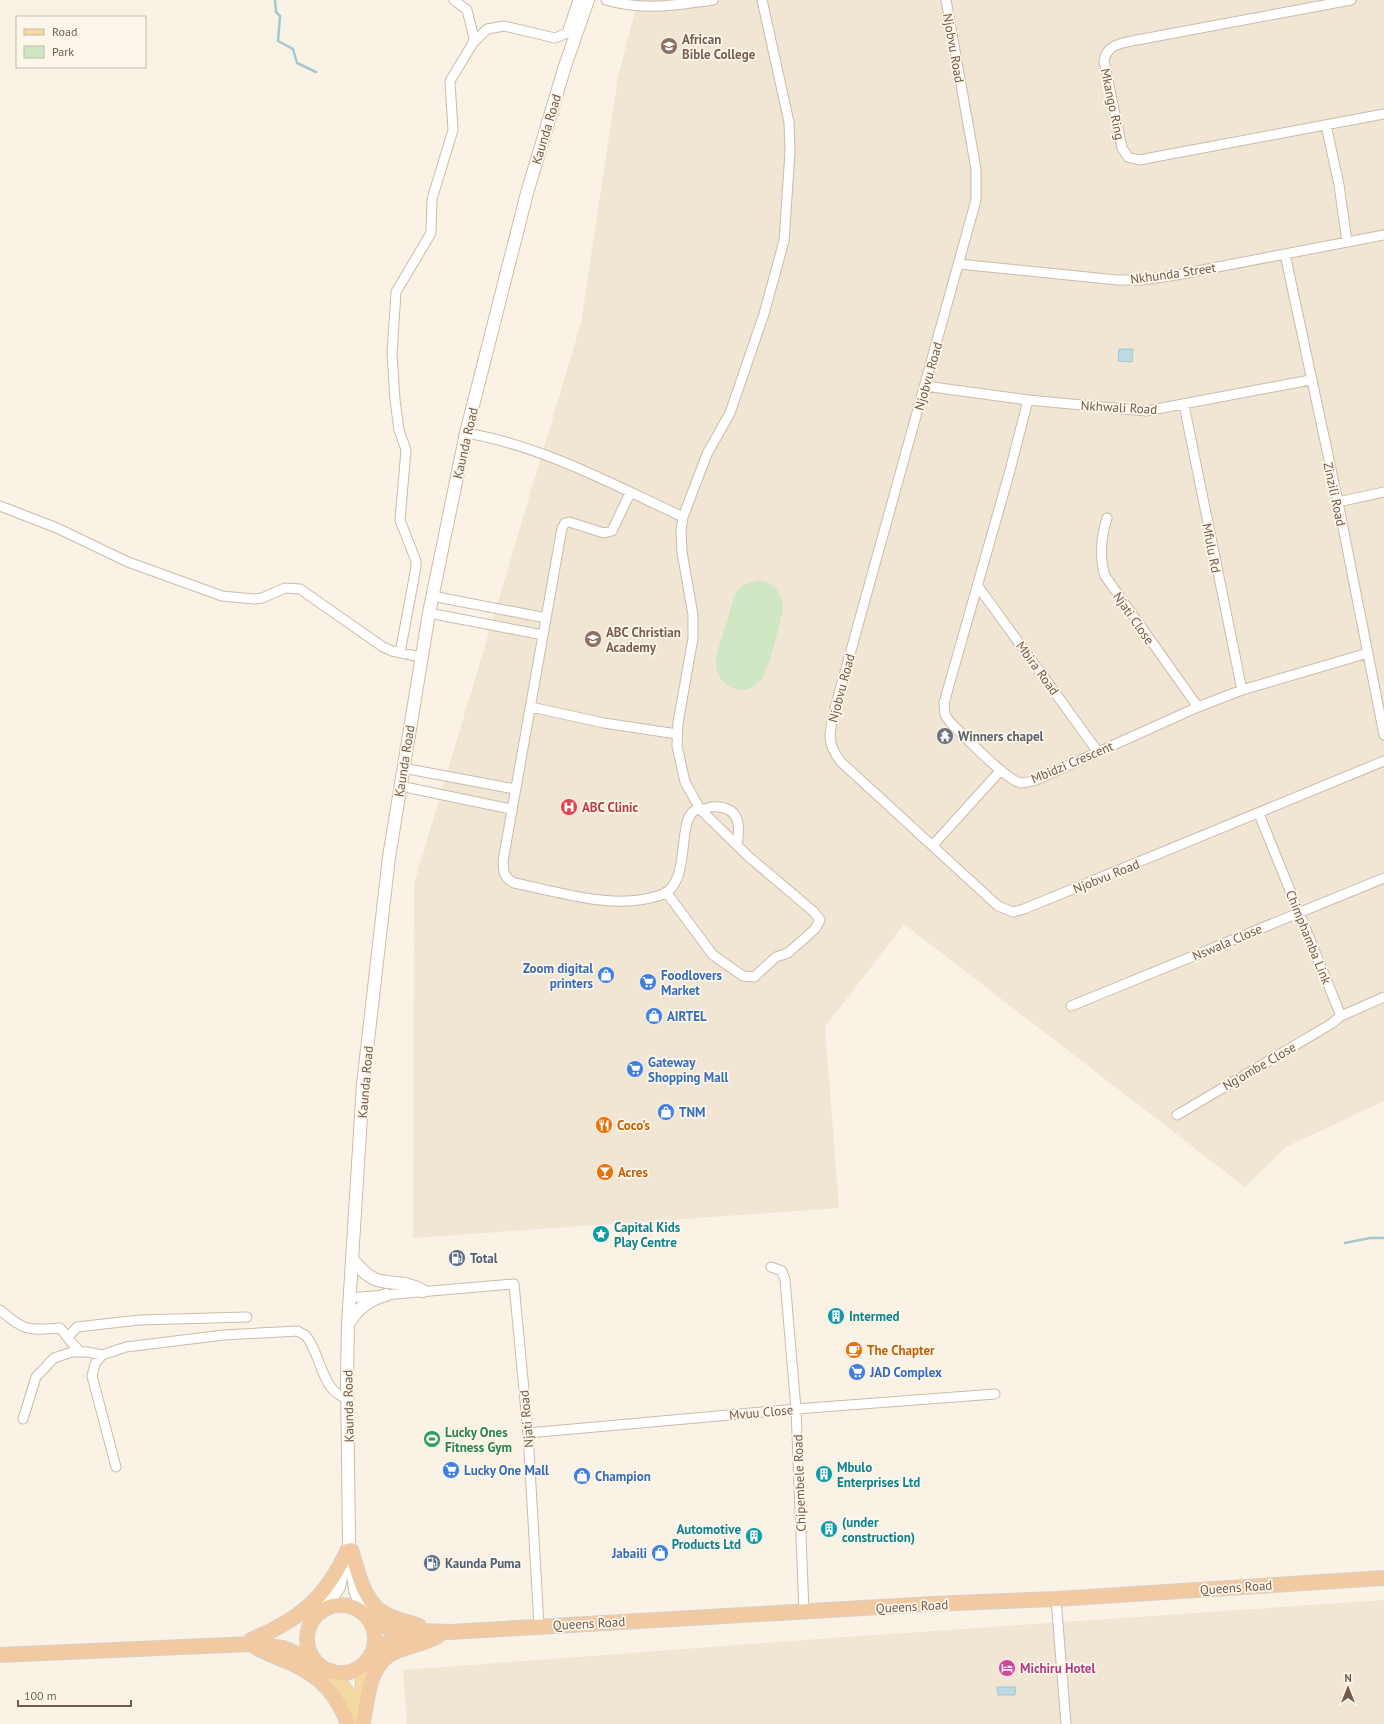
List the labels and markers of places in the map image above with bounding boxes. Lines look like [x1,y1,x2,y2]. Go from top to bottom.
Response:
place label: African Bible College [682,31,756,63]
school or university icon: African Bible College [659,36,679,56]
place label: ABC Christian Academy [606,624,681,656]
school or university icon: ABC Christian Academy [583,629,603,649]
temple icon: Winners chapel [935,726,955,746]
place label: Winners chapel [958,728,1044,745]
hospital icon: ABC Clinic [559,797,579,817]
place label: ABC Clinic [582,799,639,816]
place label: Zoom digital printers [523,960,594,992]
shop icon: Zoom digital printers [596,965,616,985]
place label: Foodlovers Market [661,967,722,999]
supermarket icon: Foodlovers Market [638,972,658,992]
shop icon: AIRTEL [644,1006,664,1026]
place label: AIRTEL [667,1008,707,1025]
place label: Gateway Shopping Mall [648,1054,729,1086]
supermarket icon: Gateway Shopping Mall [625,1059,645,1079]
shop icon: TNM [656,1102,676,1122]
place label: TNM [679,1104,705,1121]
restaurant icon: Coco's [594,1115,614,1135]
place label: Coco's [617,1117,651,1134]
bar icon: Acres [595,1162,615,1182]
place label: Acres [618,1164,648,1181]
place label: Capital Kids Play Centre [614,1219,681,1251]
place icon: Capital Kids Play Centre [591,1224,611,1244]
fuel station icon: Total [447,1248,467,1268]
place label: Total [470,1250,498,1267]
building icon: Intermed [826,1306,846,1326]
place label: Intermed [849,1308,900,1325]
cafe icon: The Chapter [844,1340,864,1360]
place label: The Chapter [867,1342,935,1359]
supermarket icon: JAD Complex [847,1362,867,1382]
place label: JAD Complex [869,1364,942,1381]
place label: Lucky Ones Fitness Gym [445,1424,512,1456]
sports icon: Lucky Ones Fitness Gym [422,1429,442,1449]
place label: Mbulo Enterprises Ltd [837,1459,920,1491]
supermarket icon: Lucky One Mall [441,1460,461,1480]
place label: Lucky One Mall [464,1462,549,1479]
building icon: Mbulo Enterprises Ltd [814,1464,834,1484]
shop icon: Champion [572,1466,592,1486]
place label: Champion [595,1468,651,1485]
place label: (under construction) [842,1514,915,1546]
building icon: (under construction) [819,1519,839,1539]
place label: Automotive Products Ltd [672,1521,741,1553]
building icon: Automotive Products Ltd [744,1526,764,1546]
shop icon: Jabaili [650,1543,670,1563]
place label: Jabaili [611,1545,647,1562]
fuel station icon: Kaunda Puma [422,1553,442,1573]
place label: Kaunda Puma [445,1555,521,1572]
hotel icon: Michiru Hotel [997,1658,1017,1678]
place label: Michiru Hotel [1020,1660,1095,1677]

